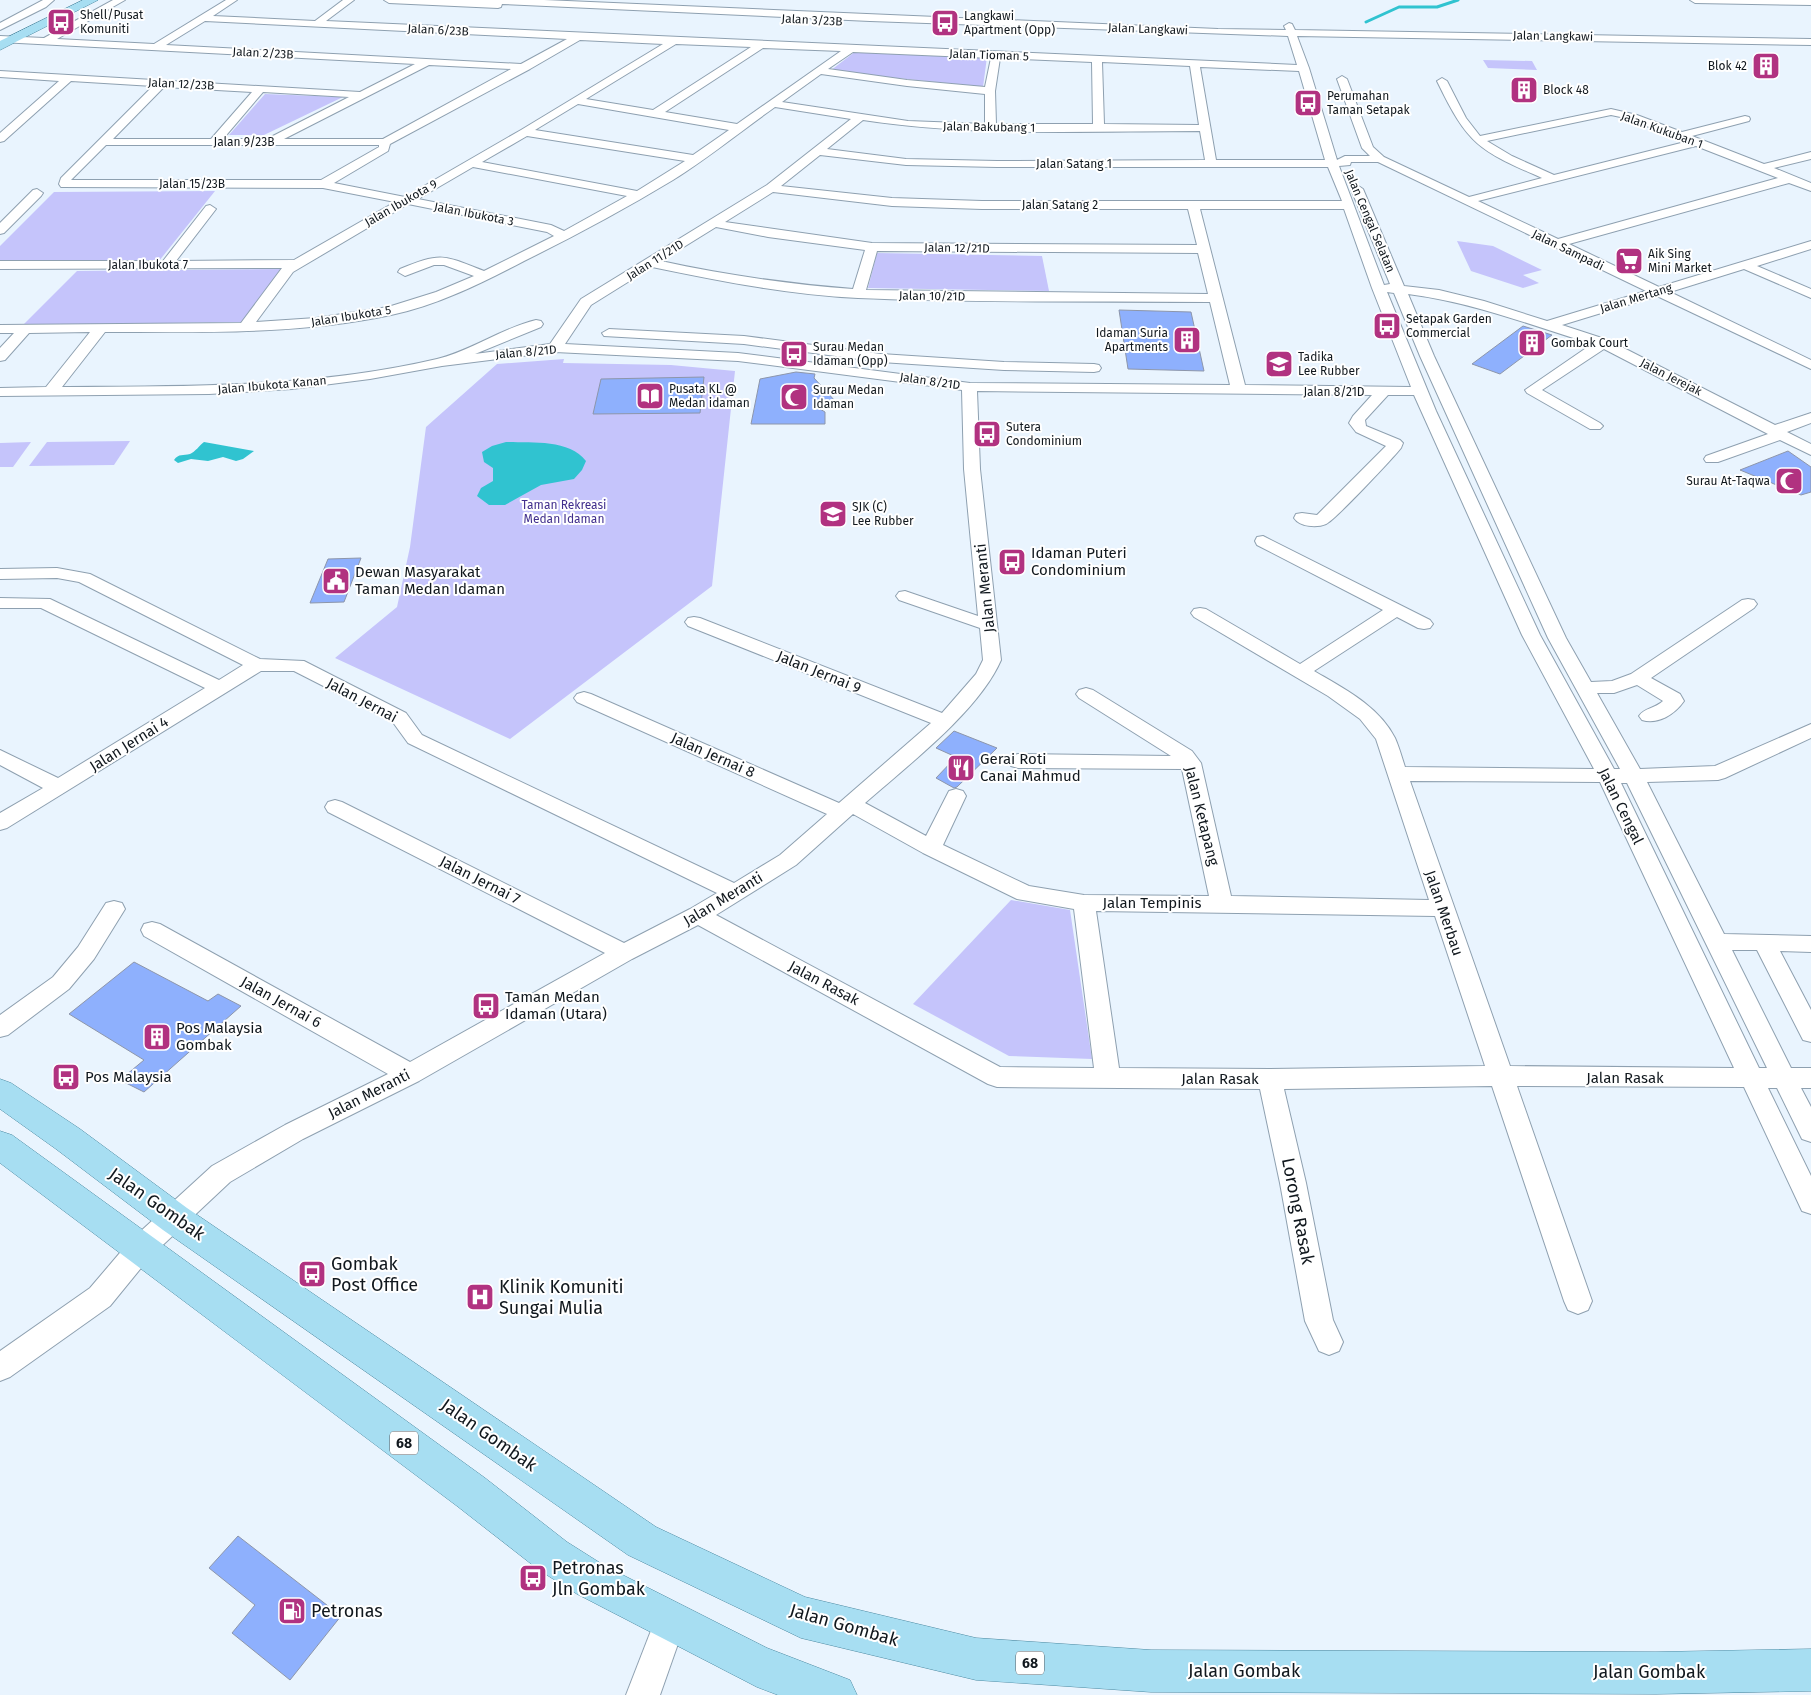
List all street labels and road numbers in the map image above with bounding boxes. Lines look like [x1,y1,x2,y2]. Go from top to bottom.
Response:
street label: Jalan 3/23B [781,11,843,29]
street label: Jalan 6/23B [407,21,469,39]
street label: Jalan Langkawi [1108,21,1188,37]
street label: Jalan Langkawi [1513,28,1593,44]
street label: Jalan 2/23B [232,44,294,62]
street label: Jalan Tioman 5 [949,47,1029,63]
street label: Jalan 12/23B [148,75,214,93]
street label: Jalan Kukuban 1 [1619,109,1705,151]
street label: Jalan Bakubang 1 [943,119,1035,135]
street label: Jalan 9/23B [213,135,275,149]
street label: Jalan Satang 1 [1036,157,1112,171]
street label: Jalan Cengal Selatan [1342,167,1398,275]
street label: Jalan 15/23B [159,177,225,191]
street label: Jalan Ibukota 9 [362,177,440,229]
street label: Jalan Satang 2 [1022,198,1098,212]
street label: Jalan Ibukota 3 [433,199,515,229]
street label: Jalan Sampadi [1530,227,1606,273]
street label: Jalan 11/21D [624,237,686,283]
street label: Jalan 12/21D [924,240,990,256]
street label: Jalan Ibukota 7 [108,258,188,272]
street label: Jalan Mertang [1598,280,1675,316]
street label: Jalan 10/21D [899,288,966,304]
street label: Jalan Ibukota 5 [310,303,392,329]
street label: Jalan 8/21D [495,342,557,362]
street label: Jalan Jerejak [1638,355,1705,399]
street label: Jalan 8/21D [899,370,962,392]
street label: Jalan Ibukota Kanan [217,373,327,397]
street label: Jalan 8/21D [1303,385,1365,399]
street label: Jalan Meranti [971,543,999,633]
street label: Jalan Jernai 9 [774,647,864,697]
street label: Jalan Jernai [324,674,400,726]
street label: Jalan Jernai 4 [86,713,172,775]
street label: Jalan Jernai 8 [668,729,758,781]
street label: Jalan Ketapang [1181,765,1223,868]
street label: Jalan Cengal [1595,765,1648,848]
street label: Jalan Jernai 7 [437,852,524,908]
street label: Jalan Meranti [680,868,766,930]
street label: Jalan Merbau [1421,868,1467,958]
street label: Jalan Tempinis [1103,894,1201,912]
street label: Jalan Rasak [786,957,863,1009]
street label: Jalan Jernai 6 [237,972,325,1032]
street label: Jalan Meranti [325,1066,413,1122]
street label: Jalan Rasak [1586,1069,1664,1087]
street label: Jalan Rasak [1181,1070,1259,1088]
street label: Lorong Rasak [1277,1156,1319,1267]
street label: Jalan Gombak [105,1163,210,1246]
street label: Jalan Gombak [437,1394,542,1477]
road number: 68 [390,1432,418,1455]
street label: Jalan Gombak [787,1599,902,1651]
road number: 68 [1016,1652,1044,1675]
street label: Jalan Gombak [1188,1660,1301,1682]
street label: Jalan Gombak [1593,1661,1706,1683]

